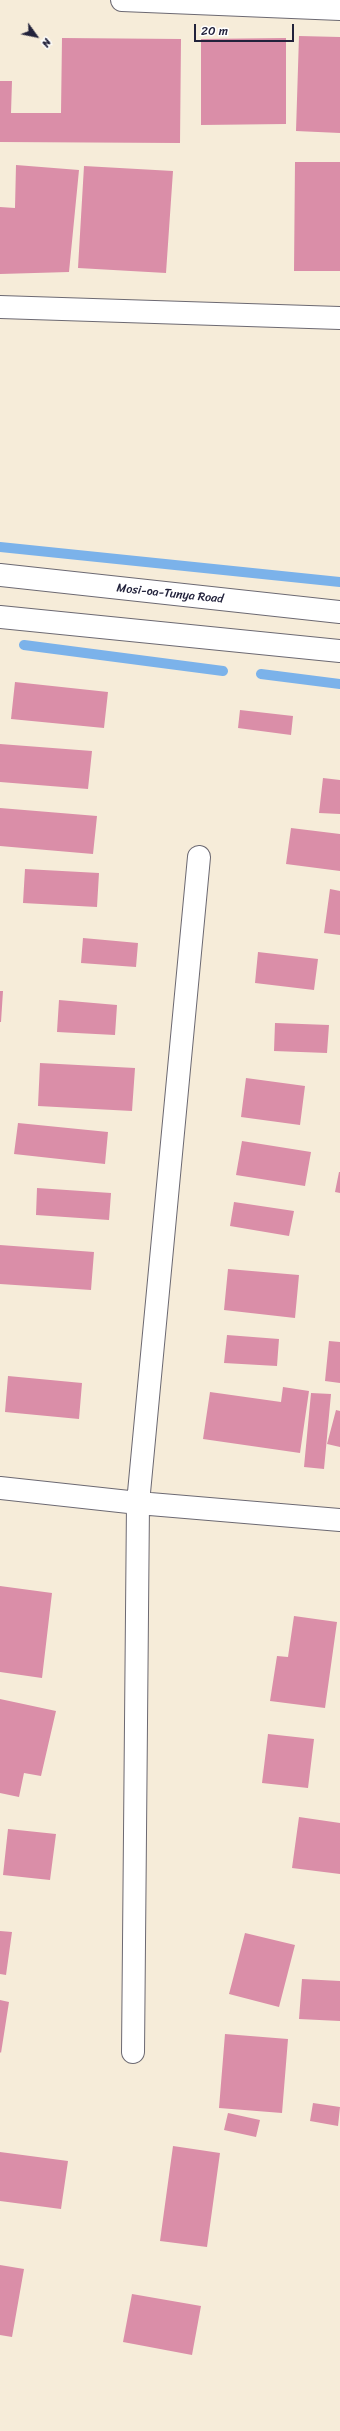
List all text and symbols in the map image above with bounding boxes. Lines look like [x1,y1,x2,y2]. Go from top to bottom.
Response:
north arrow [16,16,56,56]
scale bar [196,16,296,42]
text: 20 m [201,20,228,42]
text: N [36,34,57,51]
street label: Mosi-oa-Tunya Road [116,581,224,607]

